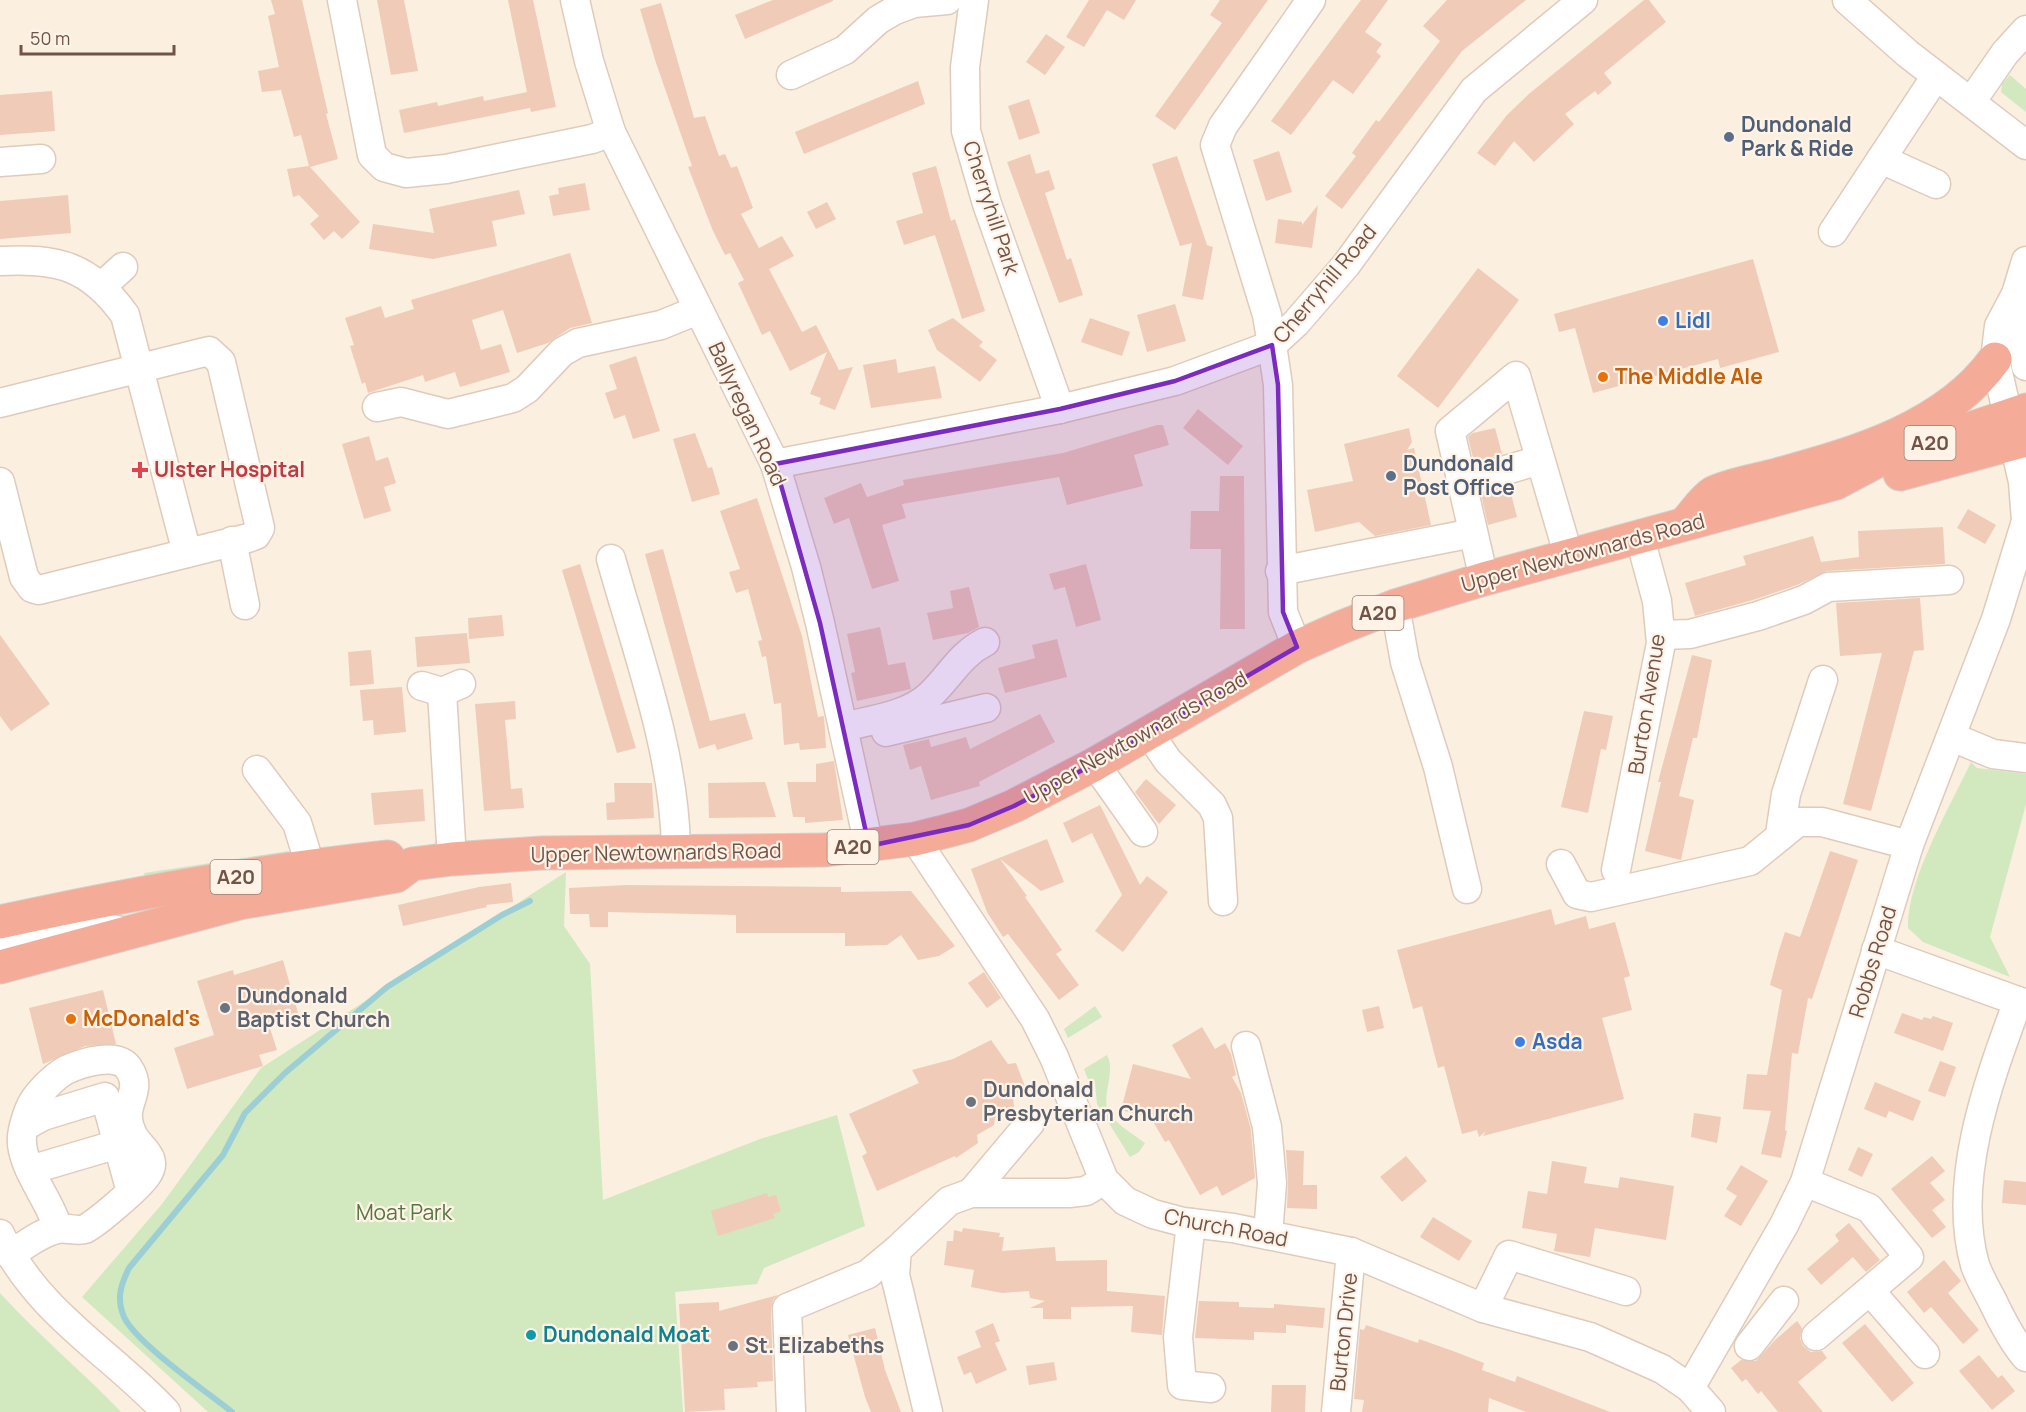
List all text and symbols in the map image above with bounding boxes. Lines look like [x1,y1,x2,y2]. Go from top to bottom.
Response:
scale bar [21,18,174,56]
text: 50 m [30,26,70,50]
place label: Dundonald Park & Ride [1741,110,1854,162]
marker: Dundonald Park & Ride [1722,130,1736,144]
street label: Cherryhill Park [957,137,1027,279]
street label: Cherryhill Road [1266,218,1382,349]
place label: Lidl [1675,306,1711,334]
marker: Lidl [1656,314,1670,328]
street label: Ballyregan Road [702,337,793,490]
place label: The Middle Ale [1615,362,1763,390]
marker: The Middle Ale [1596,370,1610,384]
road number: A20 [1904,426,1956,460]
place label: Dundonald Post Office [1403,449,1515,501]
place label: Ulster Hospital [154,455,305,483]
marker: Ulster Hospital [131,461,149,479]
marker: Dundonald Post Office [1384,469,1398,483]
street label: Upper Newtownards Road [1458,506,1708,598]
road number: A20 [1352,596,1404,630]
street label: Burton Avenue [1621,632,1671,776]
street label: Upper Newtownards Road [1019,664,1252,810]
road number: A20 [828,830,878,864]
street label: Upper Newtownards Road [530,836,782,868]
road number: A20 [210,860,262,894]
street label: Robbs Road [1842,902,1902,1021]
place label: Dundonald Baptist Church [237,981,390,1033]
marker: Dundonald Baptist Church [218,1001,232,1015]
place label: McDonald's [83,1004,200,1032]
marker: McDonald's [64,1012,78,1026]
place label: Asda [1532,1027,1583,1055]
marker: Asda [1513,1035,1527,1049]
place label: Dundonald Presbyterian Church [983,1075,1193,1127]
marker: Dundonald Presbyterian Church [964,1095,978,1109]
park label: Moat Park [356,1198,453,1226]
street label: Church Road [1162,1201,1290,1253]
street label: Burton Drive [1323,1271,1363,1393]
place label: Dundonald Moat [543,1320,710,1348]
marker: Dundonald Moat [524,1328,538,1342]
place label: St. Elizabeths [745,1331,884,1359]
marker: St. Elizabeths [726,1339,740,1353]

